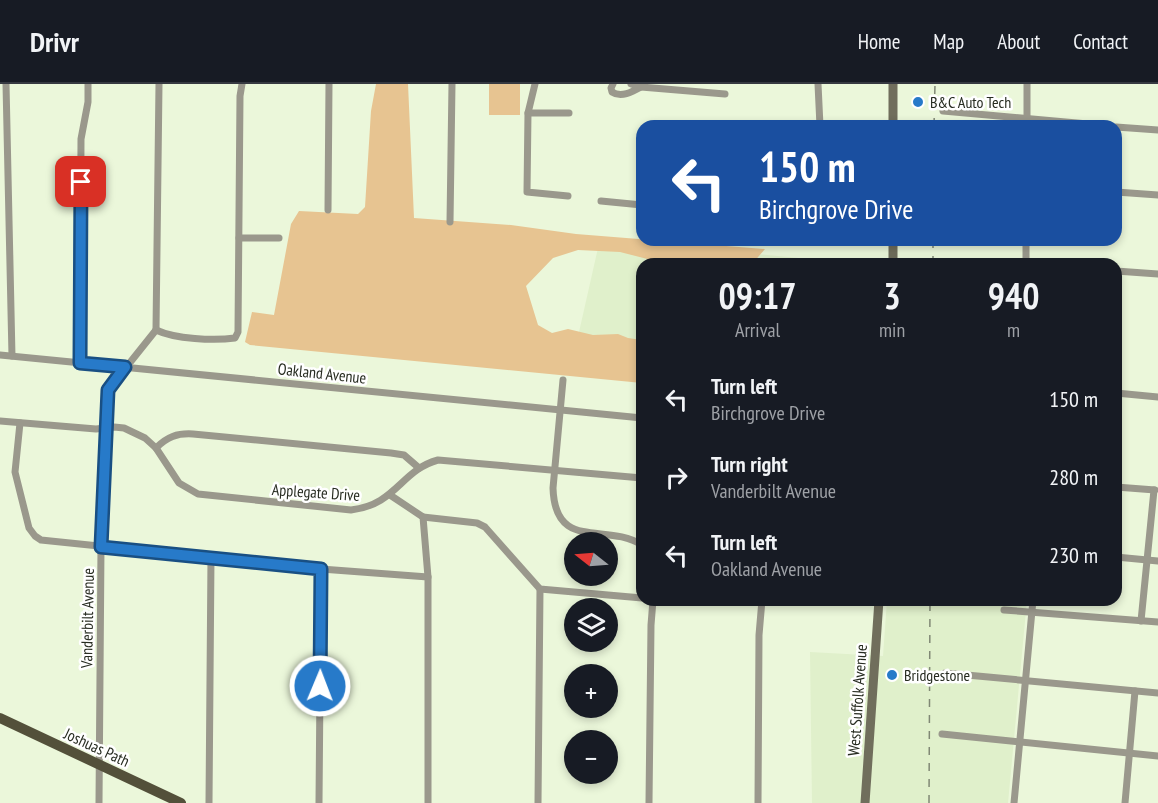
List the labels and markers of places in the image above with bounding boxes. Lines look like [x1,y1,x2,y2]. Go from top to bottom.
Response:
place label: B&C Auto Tech [930,92,1011,112]
marker: B&C Auto Tech [911,95,925,109]
pin [55,156,106,207]
place label: Bridgestone [904,665,970,685]
marker: Bridgestone [885,668,899,682]

